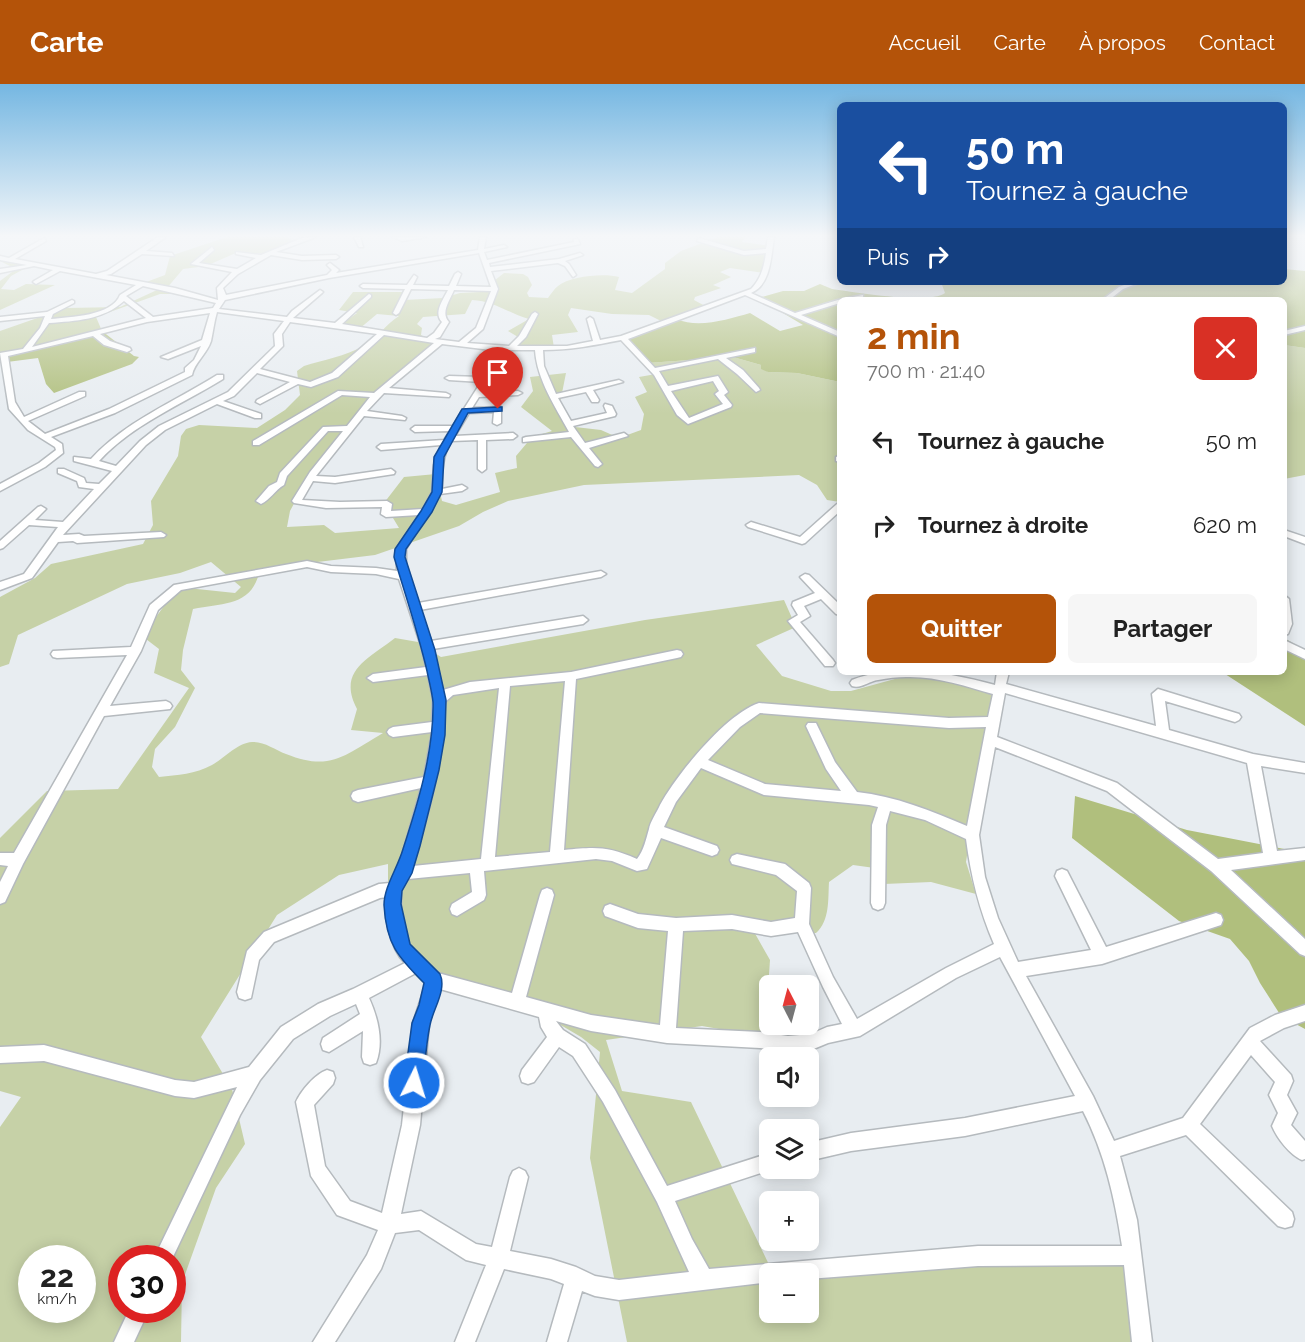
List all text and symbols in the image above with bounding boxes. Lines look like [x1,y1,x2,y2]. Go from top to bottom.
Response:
text: Carte [30,26,103,59]
text: Accueil [889,30,961,55]
text: Carte [994,30,1046,55]
text: À propos [1079,30,1166,55]
text: Contact [1199,30,1275,55]
text: 50 m [966,125,1064,174]
icon: left [867,126,945,204]
text: Tournez à gauche [966,175,1188,206]
icon: right [921,240,954,273]
text: Puis [867,244,909,270]
text: 2 min [867,315,960,357]
button: close [1194,317,1257,380]
pin [472,347,523,409]
icon: arrive [481,356,514,389]
text: 700 m · 21:40 [867,359,985,383]
icon: left [867,425,900,458]
text: Tournez à gauche [918,428,1104,454]
text: 50 m [1206,428,1257,454]
icon: right [867,509,900,542]
text: Tournez à droite [918,512,1088,538]
text: 620 m [1193,512,1257,538]
button: Quitter [867,594,1056,663]
button: Partager [1068,594,1257,663]
north arrow [759,975,819,1035]
map controls [759,975,819,1323]
button: sound [759,1047,819,1107]
position arrow [382,1051,446,1115]
button: layers [759,1119,819,1179]
button: + [759,1191,819,1251]
speed limit sign: 30 [108,1245,186,1323]
text: 22 [40,1259,74,1294]
button: − [759,1263,819,1323]
text: km/h [37,1290,77,1308]

